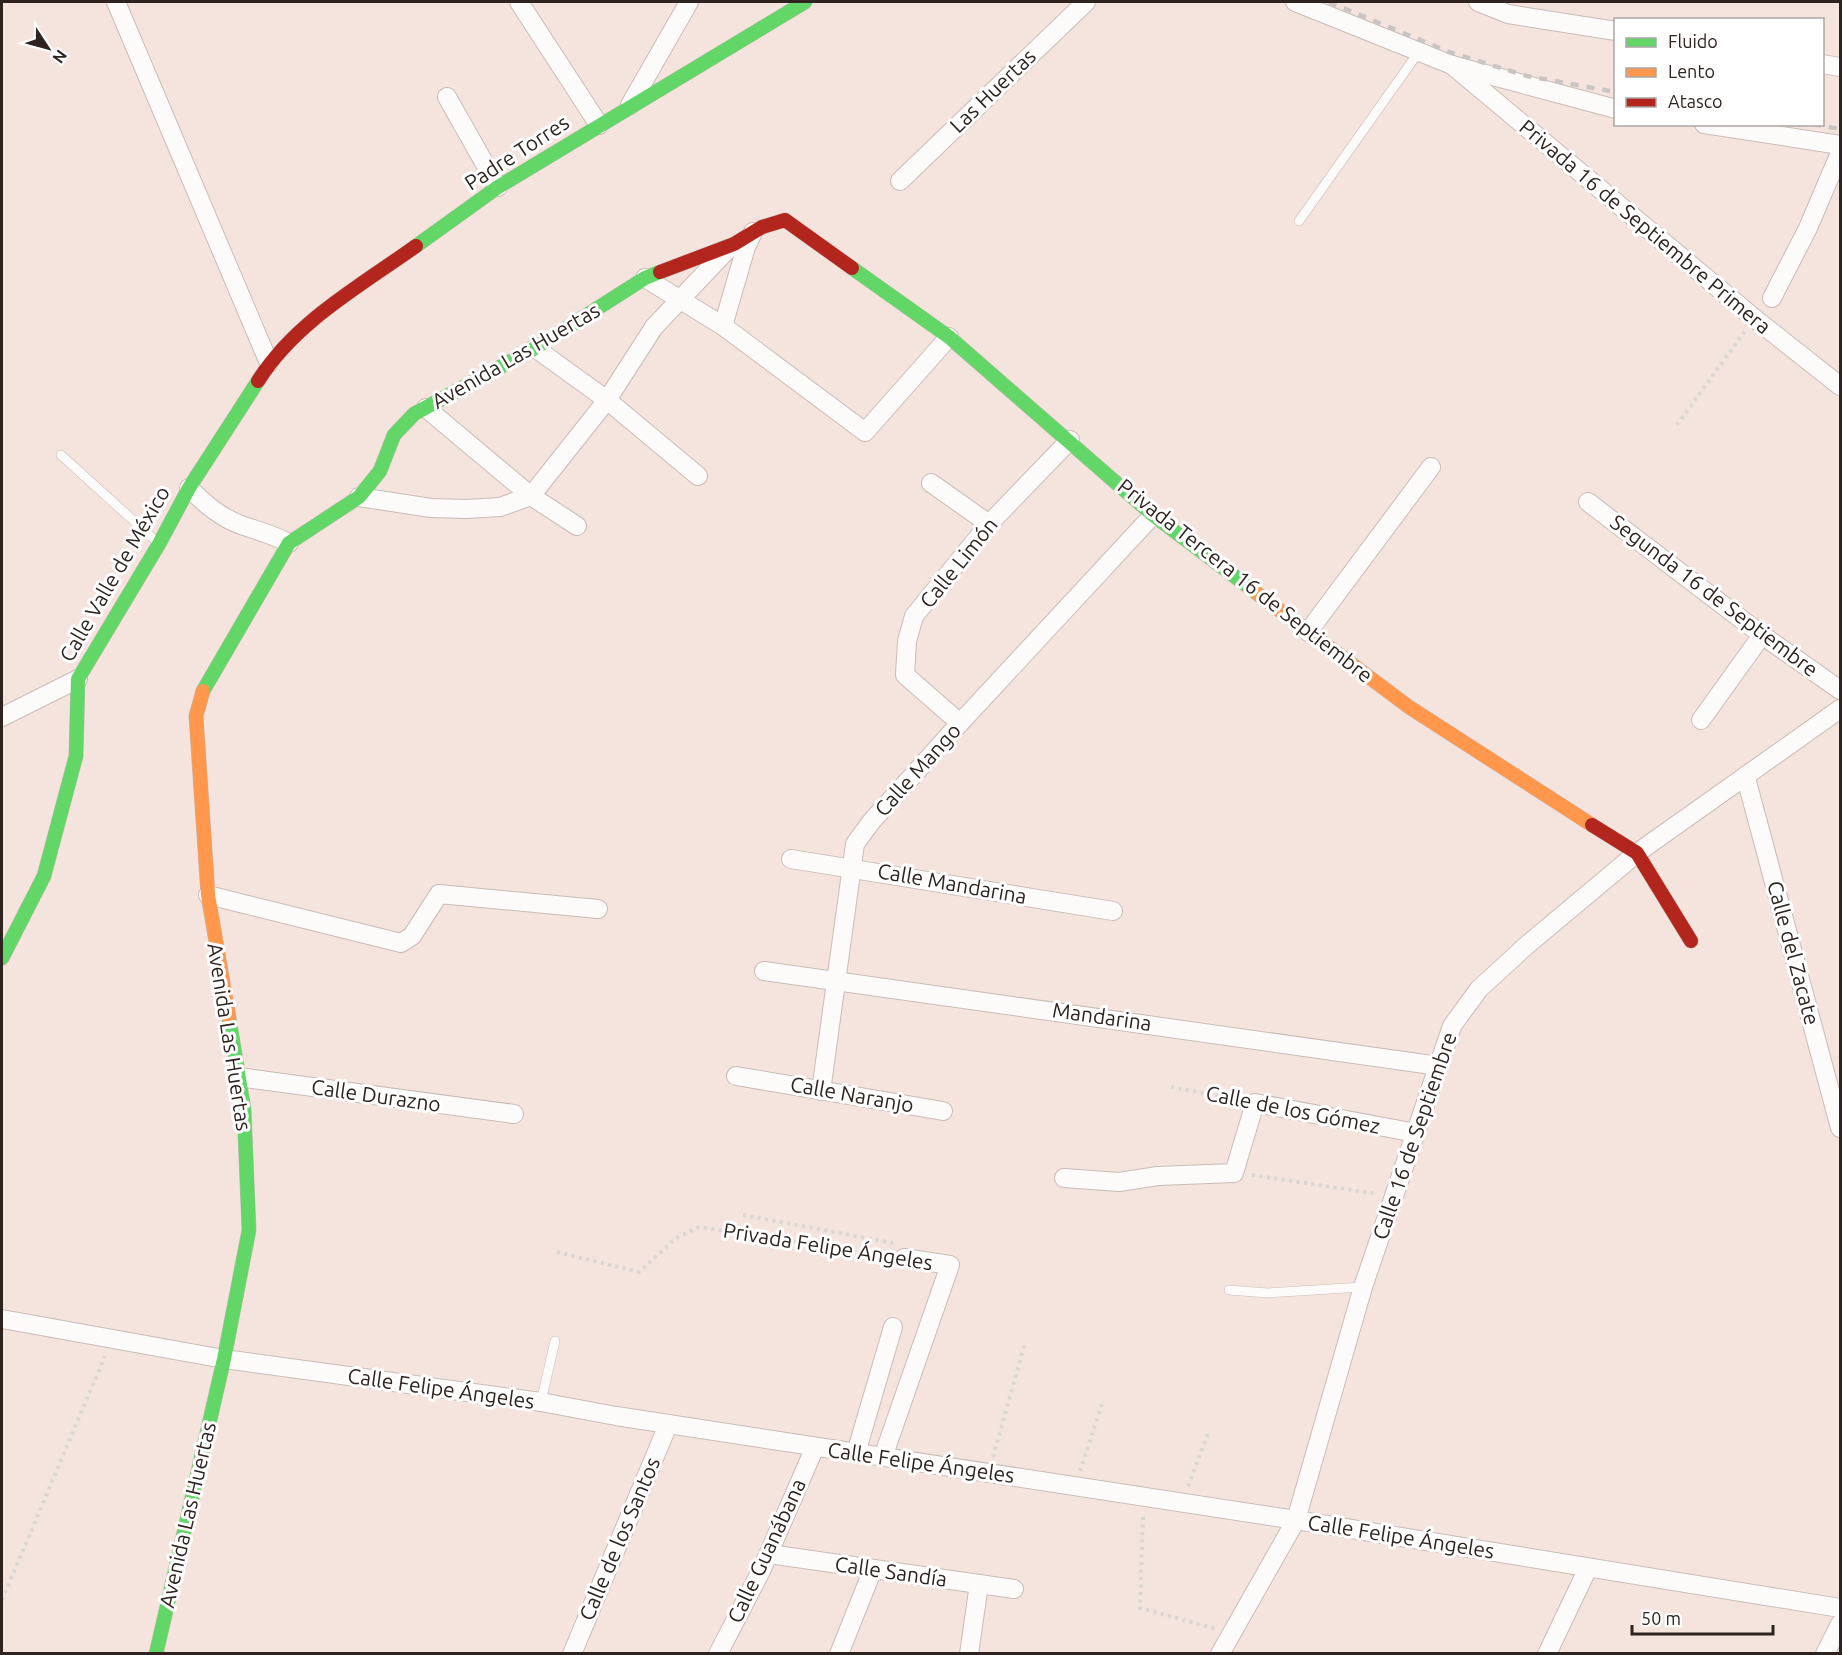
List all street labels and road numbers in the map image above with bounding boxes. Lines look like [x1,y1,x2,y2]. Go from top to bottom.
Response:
street label: Las Huertas [945,44,1040,137]
street label: Padre Torres [460,110,573,195]
street label: Privada 16 de Septiembre Primera [1515,114,1776,338]
street label: Avenida Las Huertas [427,297,604,413]
street label: Privada Tercera 16 de Septiembre [1114,473,1378,687]
street label: Calle Valle de México [54,482,174,665]
street label: Segunda 16 de Septiembre [1606,509,1823,681]
street label: Calle Limón [915,512,1002,612]
street label: Calle Mango [869,718,965,821]
street label: Calle Mandarina [876,858,1029,908]
street label: Calle del Zacate [1763,878,1825,1027]
street label: Avenida Las Huertas [203,941,257,1132]
street label: Mandarina [1051,997,1153,1035]
street label: Calle 16 de Septiembre [1367,1029,1461,1243]
street label: Calle Naranjo [789,1071,916,1117]
street label: Calle Durazno [310,1074,442,1116]
street label: Calle de los Gómez [1204,1080,1382,1138]
street label: Privada Felipe Ángeles [722,1218,935,1274]
street label: Calle Felipe Ángeles [346,1363,536,1413]
street label: Avenida Las Huertas [154,1420,220,1610]
street label: Calle Felipe Ángeles [826,1437,1016,1487]
street label: Calle de los Santos [574,1453,664,1624]
street label: Calle Guanábana [722,1475,810,1627]
street label: Calle Felipe Ángeles [1306,1509,1496,1563]
street label: Calle Sandía [833,1551,949,1591]

